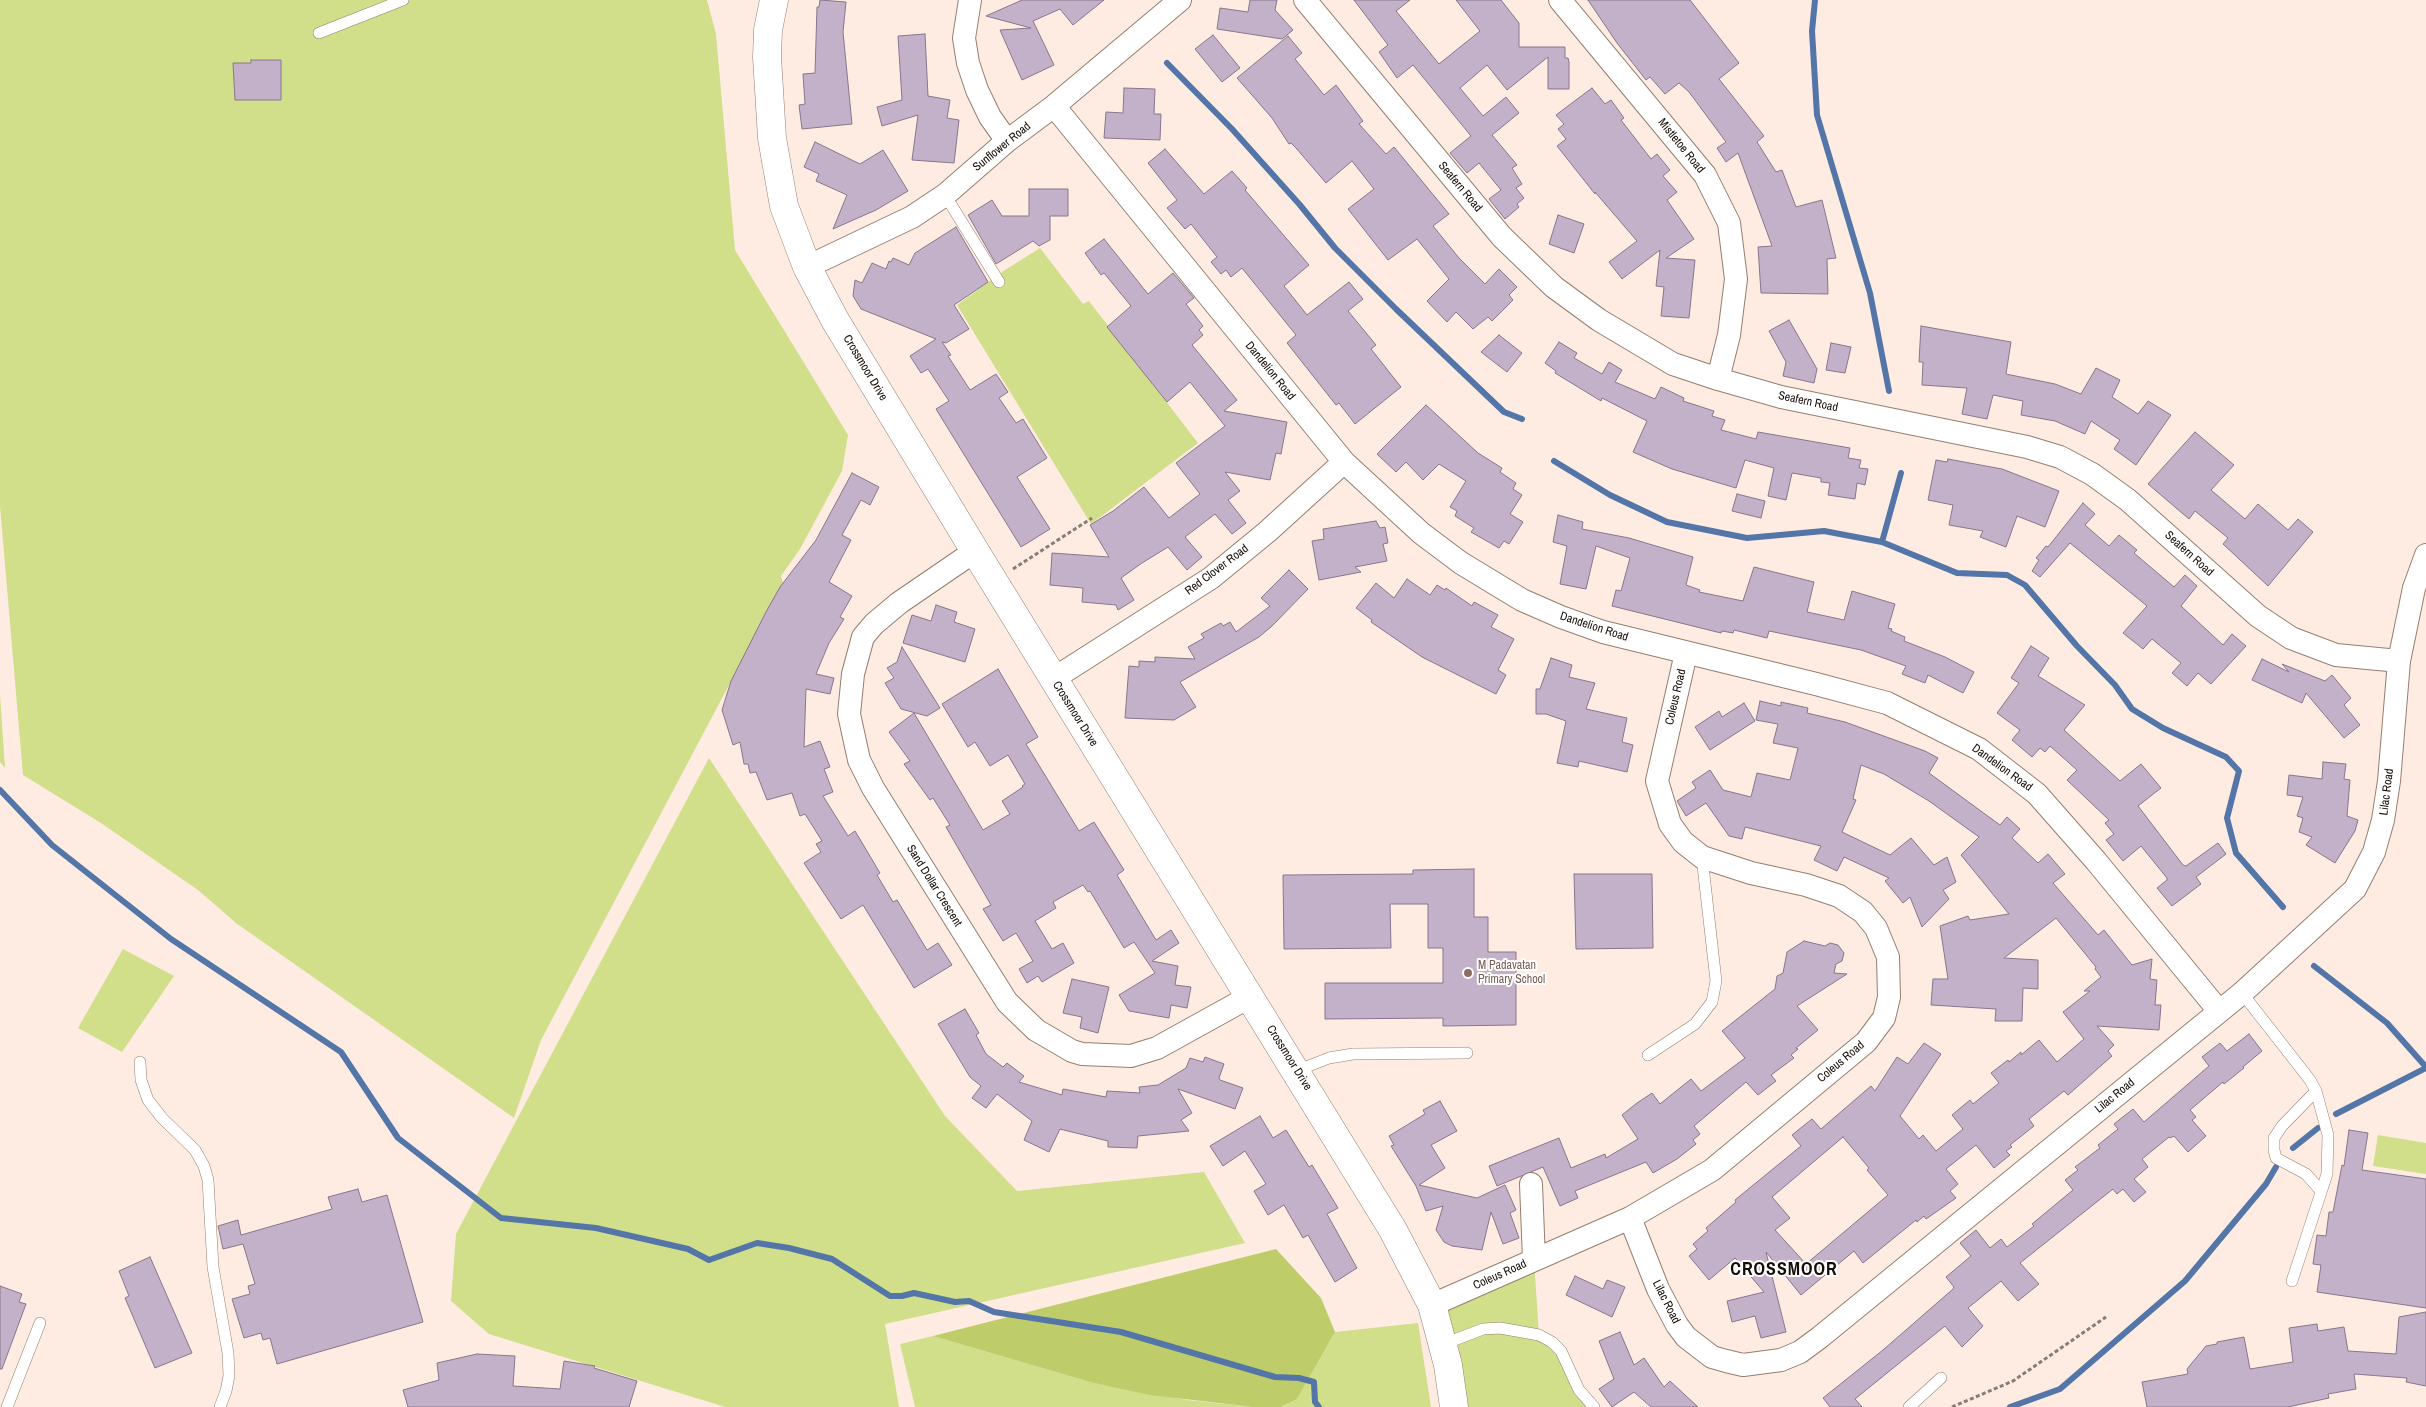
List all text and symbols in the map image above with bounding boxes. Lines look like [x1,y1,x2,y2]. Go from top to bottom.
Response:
street label: Mistletoe Road [1655,116,1707,176]
street label: Sunflower Road [970,119,1034,175]
street label: Seafern Road [1435,159,1485,215]
street label: Crossmoor Drive [840,332,890,404]
street label: Dandelion Road [1242,339,1298,403]
street label: Seafern Road [1777,389,1839,415]
street label: Seafern Road [2162,528,2216,580]
street label: Red Clover Road [1183,542,1251,598]
street label: Dandelion Road [1558,609,1630,645]
street label: Coleus Road [1663,668,1689,726]
street label: Crossmoor Drive [1049,679,1101,749]
street label: Dandelion Road [1969,741,2035,795]
street label: Lilac Road [2377,768,2397,816]
street label: Sand Dollar Crescent [903,843,965,929]
place label: M Padavatan Primary School [1478,959,1545,987]
marker: M Padavatan Primary School [1462,967,1474,979]
street label: Crossmoor Drive [1263,1023,1315,1093]
street label: Coleus Road [1815,1038,1867,1086]
street label: Lilac Road [2092,1076,2138,1116]
street label: Coleus Road [1471,1257,1529,1293]
district label: CROSSMOOR [1729,1259,1839,1281]
street label: Lilac Road [1649,1278,1683,1326]

